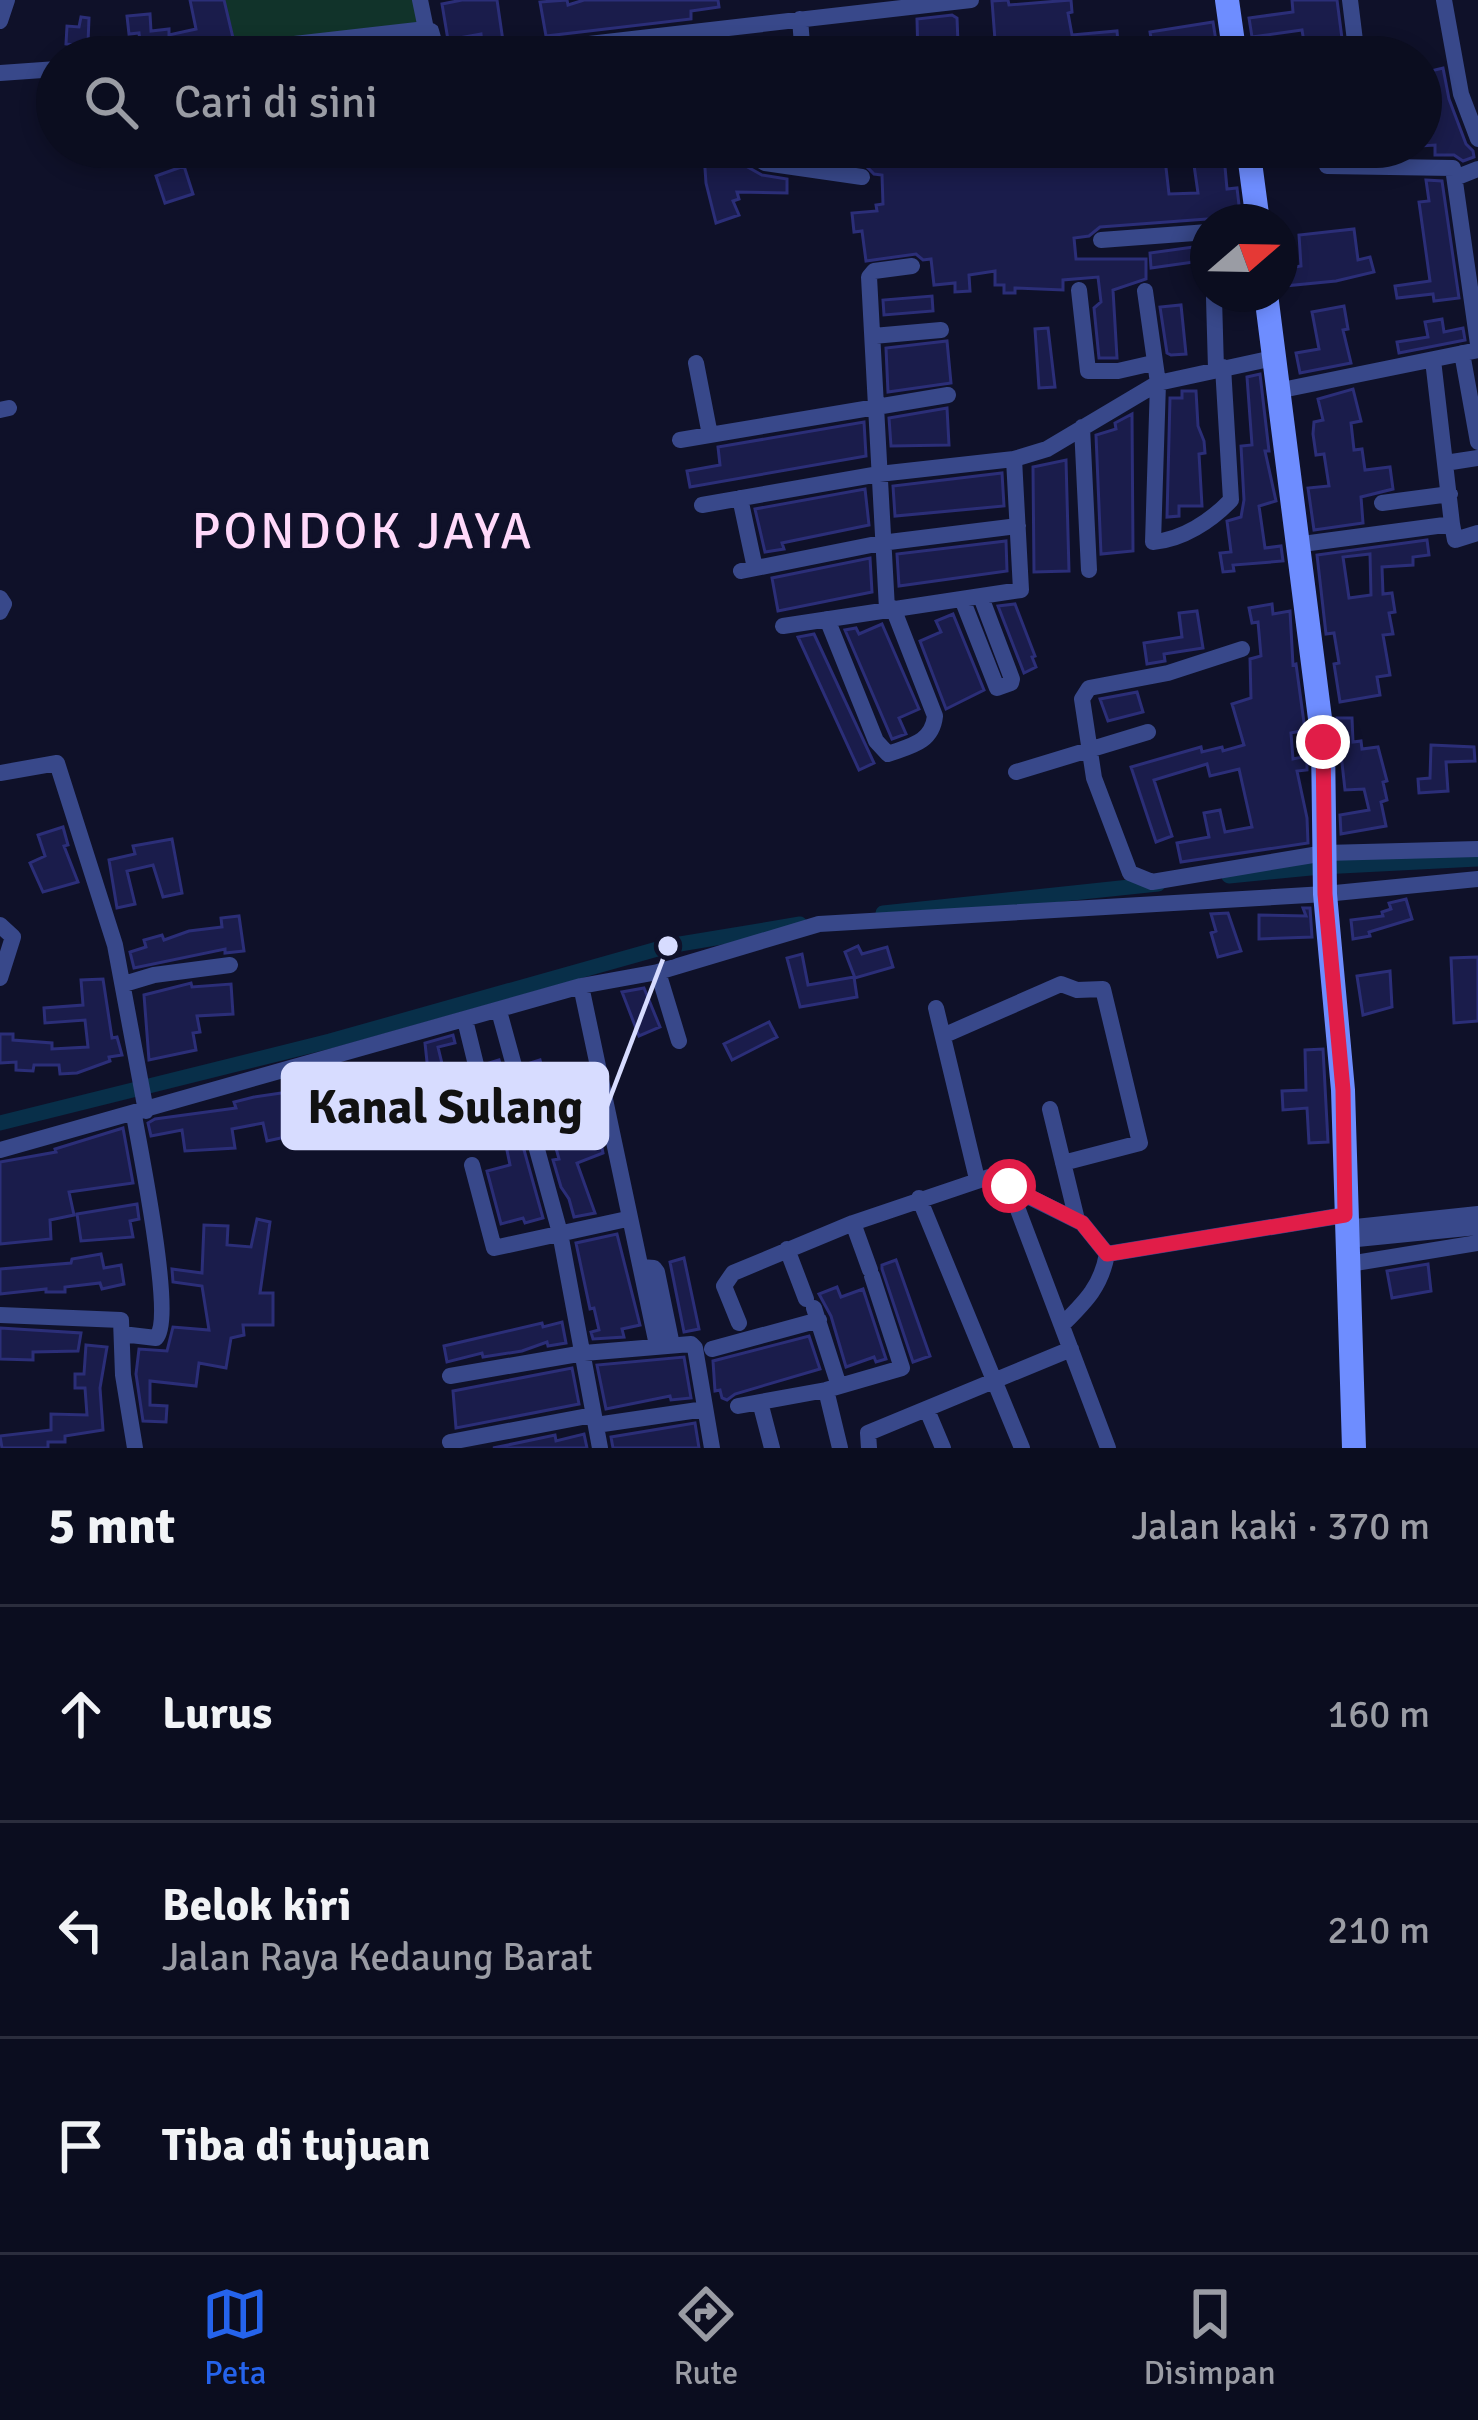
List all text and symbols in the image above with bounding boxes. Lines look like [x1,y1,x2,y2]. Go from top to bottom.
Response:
search box [36,36,1442,168]
icon: search [78,69,144,135]
text: Cari di sini [174,75,378,130]
north arrow [1190,204,1298,312]
district label: PONDOK JAYA [191,500,535,563]
route end [1296,715,1350,769]
callout: Kanal Sulang [283,1064,607,1148]
text: Kanal Sulang [307,1078,583,1137]
route start [982,1159,1036,1213]
text: 5 mnt [48,1495,175,1558]
text: Jalan kaki · 370 m [1132,1502,1430,1550]
icon: ahead [48,1681,114,1747]
text: Lurus [162,1686,272,1741]
text: 160 m [1327,1690,1430,1738]
text: Belok kiri [162,1878,351,1933]
icon: left [48,1897,114,1963]
text: 210 m [1327,1906,1430,1954]
text: Jalan Raya Kedaung Barat [162,1933,593,1981]
icon: arrive [48,2113,114,2179]
text: Tiba di tujuan [162,2118,431,2173]
tab: Peta [202,2281,268,2394]
tab: Rute [673,2281,739,2394]
tab: Disimpan [1143,2281,1276,2394]

